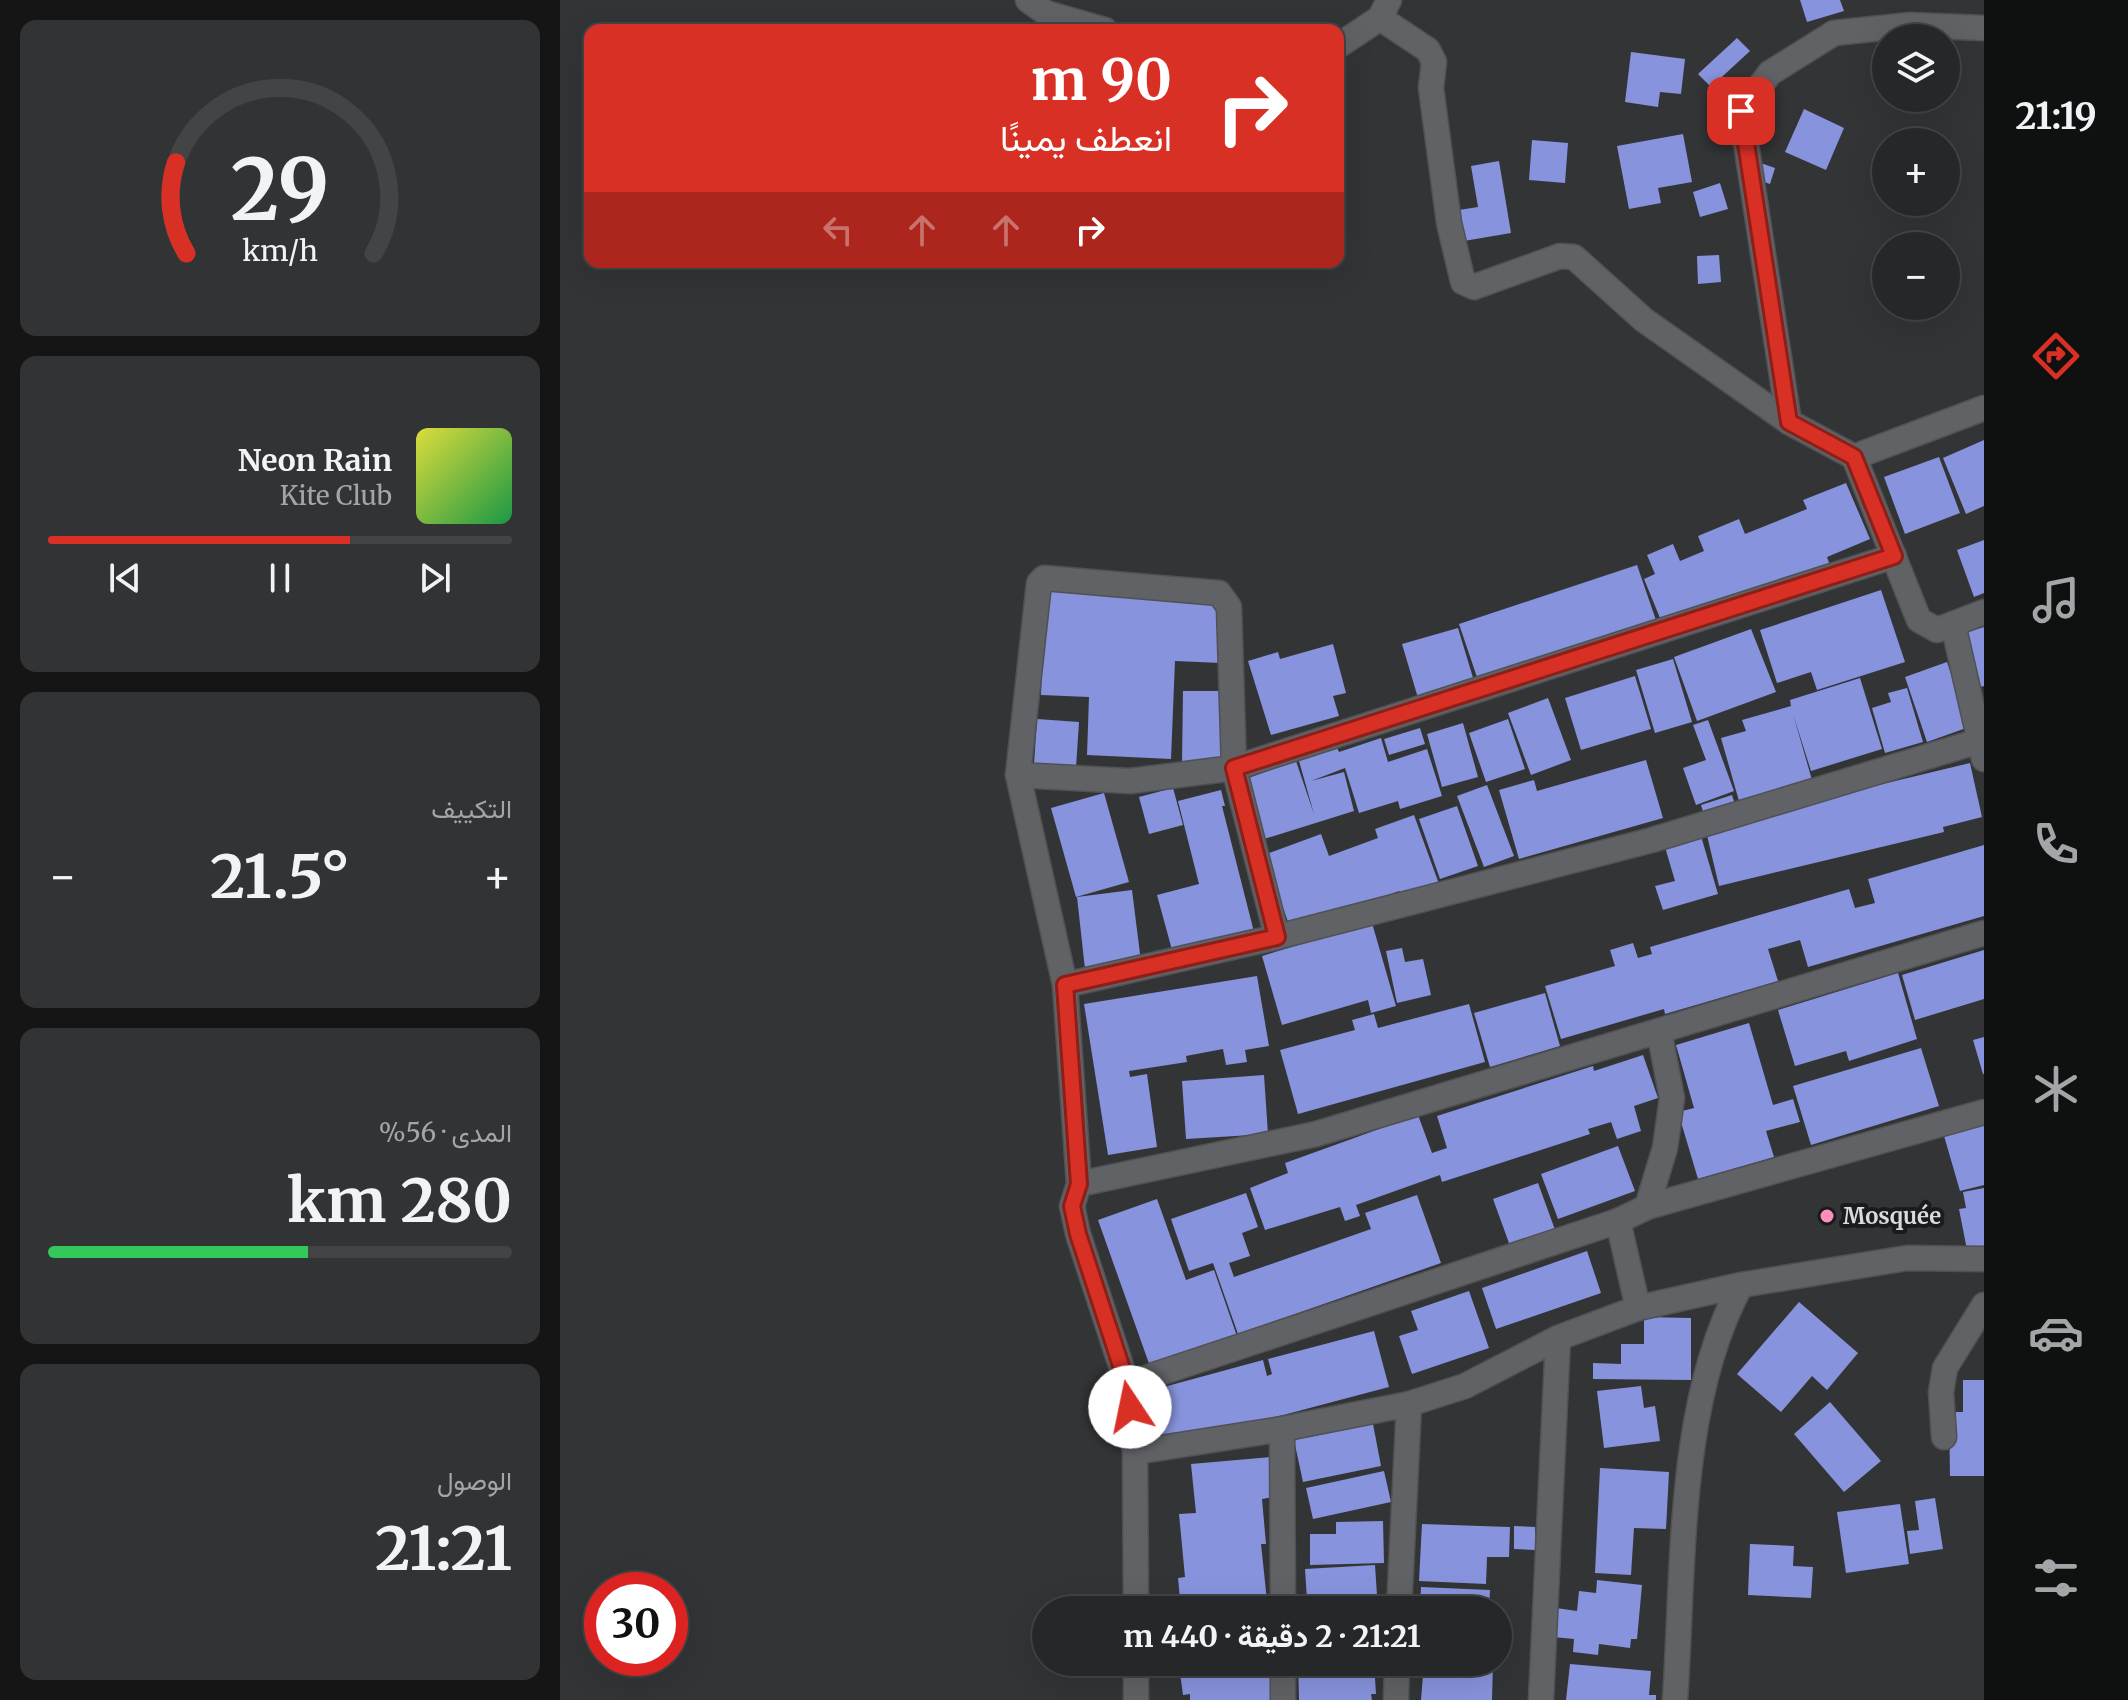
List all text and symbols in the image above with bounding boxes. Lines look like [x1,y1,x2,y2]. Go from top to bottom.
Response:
map controls [1872,24,1960,320]
button: layers [1872,24,1960,112]
text: 90 m [1031,45,1172,115]
icon: right [1200,56,1304,160]
pin [1707,77,1775,145]
icon: arrive [1719,89,1763,133]
text: 21:19 [2015,94,2097,139]
text: انعطف يمينًا [1000,116,1172,161]
button: + [1872,128,1960,216]
text: 29 [231,138,329,243]
icon: left [816,208,860,252]
icon: ahead [900,208,944,252]
icon: ahead [984,208,1028,252]
icon: right [1068,208,1112,252]
button: − [1872,232,1960,320]
text: km/h [242,233,318,269]
icon: directions [2028,328,2084,384]
text: Neon Rain [238,441,392,479]
text: Kite Club [280,479,392,512]
icon: previous [103,556,147,600]
icon: pause [258,556,302,600]
icon: next [413,556,457,600]
icon: music [2028,572,2084,628]
text: التكييف [431,792,512,825]
icon: phone [2028,816,2084,872]
text: 21.5° [210,839,350,914]
text: − [48,849,77,904]
text: + [483,849,512,904]
icon: climate [2028,1061,2084,1117]
text: المدى · 56% [379,1116,512,1149]
text: 280 km [287,1163,512,1238]
place label: Mosquée [1843,1202,1941,1230]
marker: Mosquée [1818,1207,1836,1225]
icon: car [2028,1305,2084,1361]
position arrow [1088,1365,1172,1449]
text: الوصول [437,1464,512,1497]
text: 21:21 [375,1511,512,1586]
icon: filters [2028,1550,2084,1606]
speed limit sign: 30 [584,1572,688,1676]
text: 21:21 · 2 دقيقة · 440 m [1123,1617,1421,1655]

